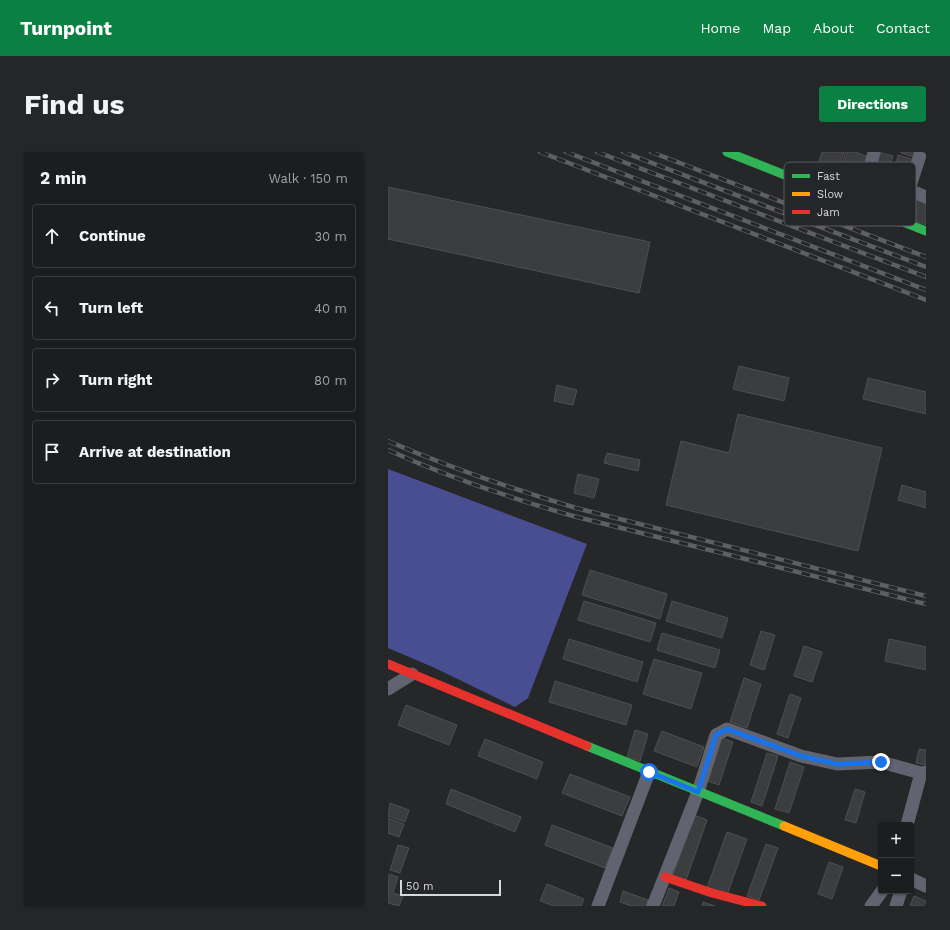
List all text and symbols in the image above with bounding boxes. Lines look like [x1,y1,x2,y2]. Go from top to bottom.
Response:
text: Turnpoint [20,17,112,40]
text: Home [700,20,740,36]
text: Map [762,20,791,36]
text: About [813,20,854,36]
text: Contact [876,20,930,36]
button: Directions [819,86,926,122]
text: Find us [24,88,124,121]
legend [784,162,916,226]
text: 2 min [40,168,86,188]
text: Fast [817,170,840,183]
text: Walk · 150 m [269,171,348,186]
text: Slow [817,188,843,201]
text: Jam [817,206,840,219]
icon: ahead [41,225,63,247]
text: Continue [79,227,146,245]
text: 30 m [315,229,347,244]
icon: left [41,297,63,319]
text: Turn left [79,299,143,317]
text: 40 m [314,301,347,316]
icon: right [41,369,63,391]
text: Turn right [79,371,152,389]
text: 80 m [314,373,347,388]
icon: arrive [41,441,63,463]
text: Arrive at destination [79,443,231,461]
route end [872,753,890,771]
route start [640,763,658,781]
map controls [878,822,914,894]
button: + [878,822,914,858]
button: − [878,858,914,894]
scale bar [400,878,501,897]
text: 50 m [406,880,433,893]

